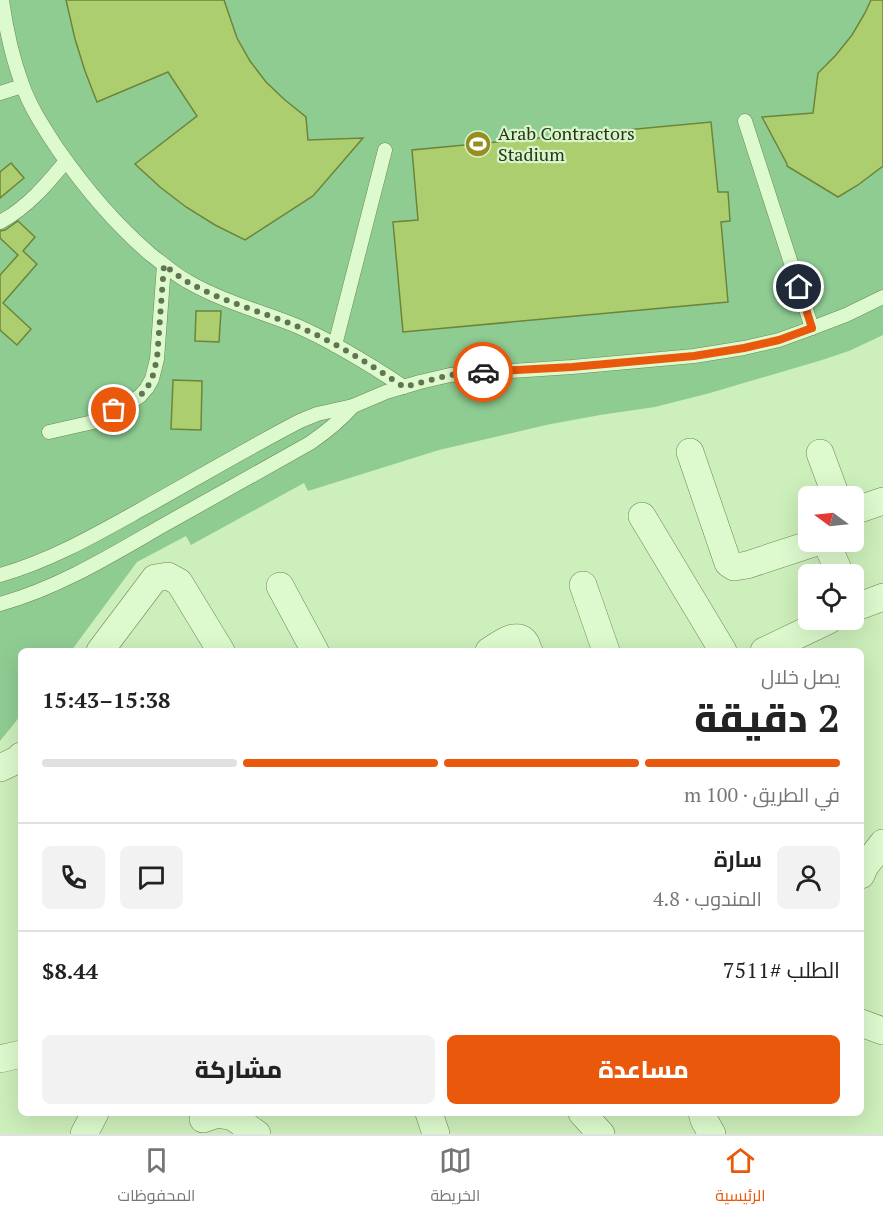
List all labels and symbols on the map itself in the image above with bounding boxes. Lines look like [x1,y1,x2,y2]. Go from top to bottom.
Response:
place label: Arab Contractors Stadium [498,121,635,166]
sports icon: Arab Contractors Stadium [463,129,493,159]
pin [773,261,824,312]
courier [453,342,513,402]
pin [88,384,139,435]
north arrow [798,486,864,552]

